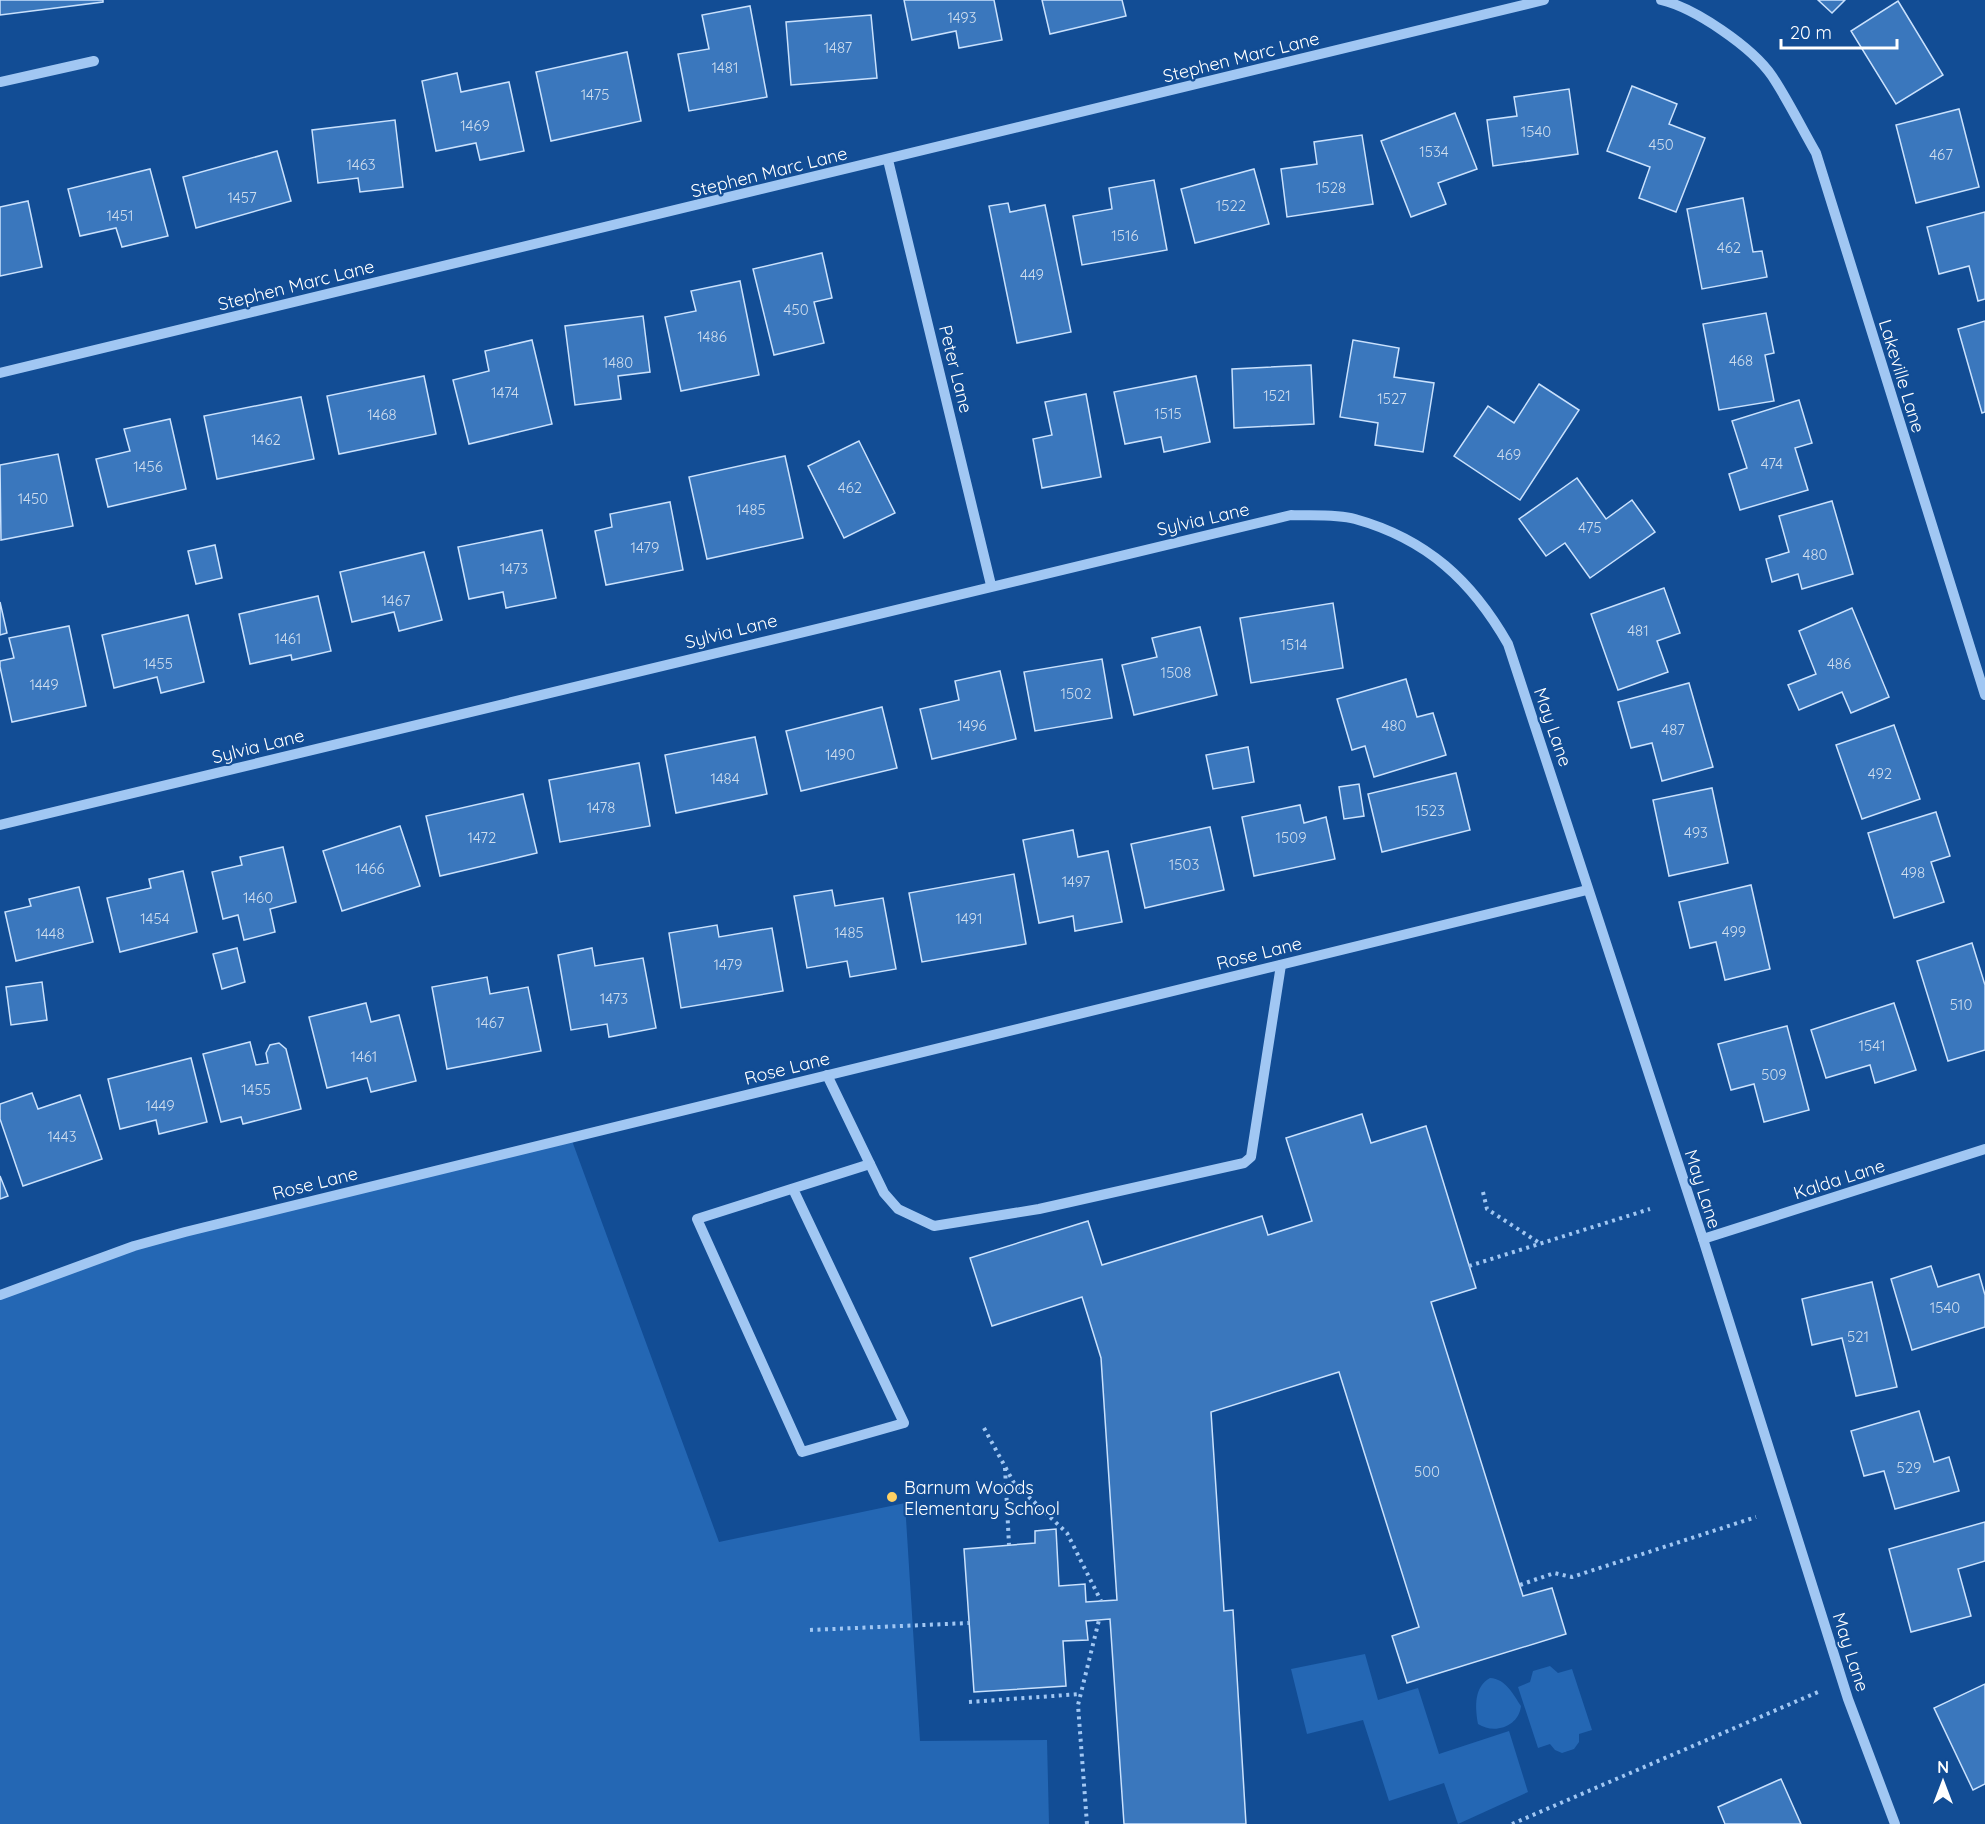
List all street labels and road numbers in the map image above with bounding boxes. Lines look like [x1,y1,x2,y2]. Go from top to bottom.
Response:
street label: Stephen Marc Lane [1160,26,1322,88]
street label: Stephen Marc Lane [688,141,850,203]
street label: Stephen Marc Lane [215,254,377,316]
street label: Lakeville Lane [1874,316,1930,436]
street label: Peter Lane [934,323,978,415]
street label: Sylvia Lane [1154,497,1252,541]
street label: Sylvia Lane [682,608,780,654]
street label: May Lane [1529,684,1577,770]
street label: Sylvia Lane [209,723,307,769]
street label: Rose Lane [1214,931,1304,975]
street label: Rose Lane [742,1046,832,1090]
street label: May Lane [1679,1146,1727,1232]
street label: Kalda Lane [1790,1153,1888,1205]
street label: Rose Lane [270,1161,360,1205]
street label: May Lane [1827,1609,1875,1695]

